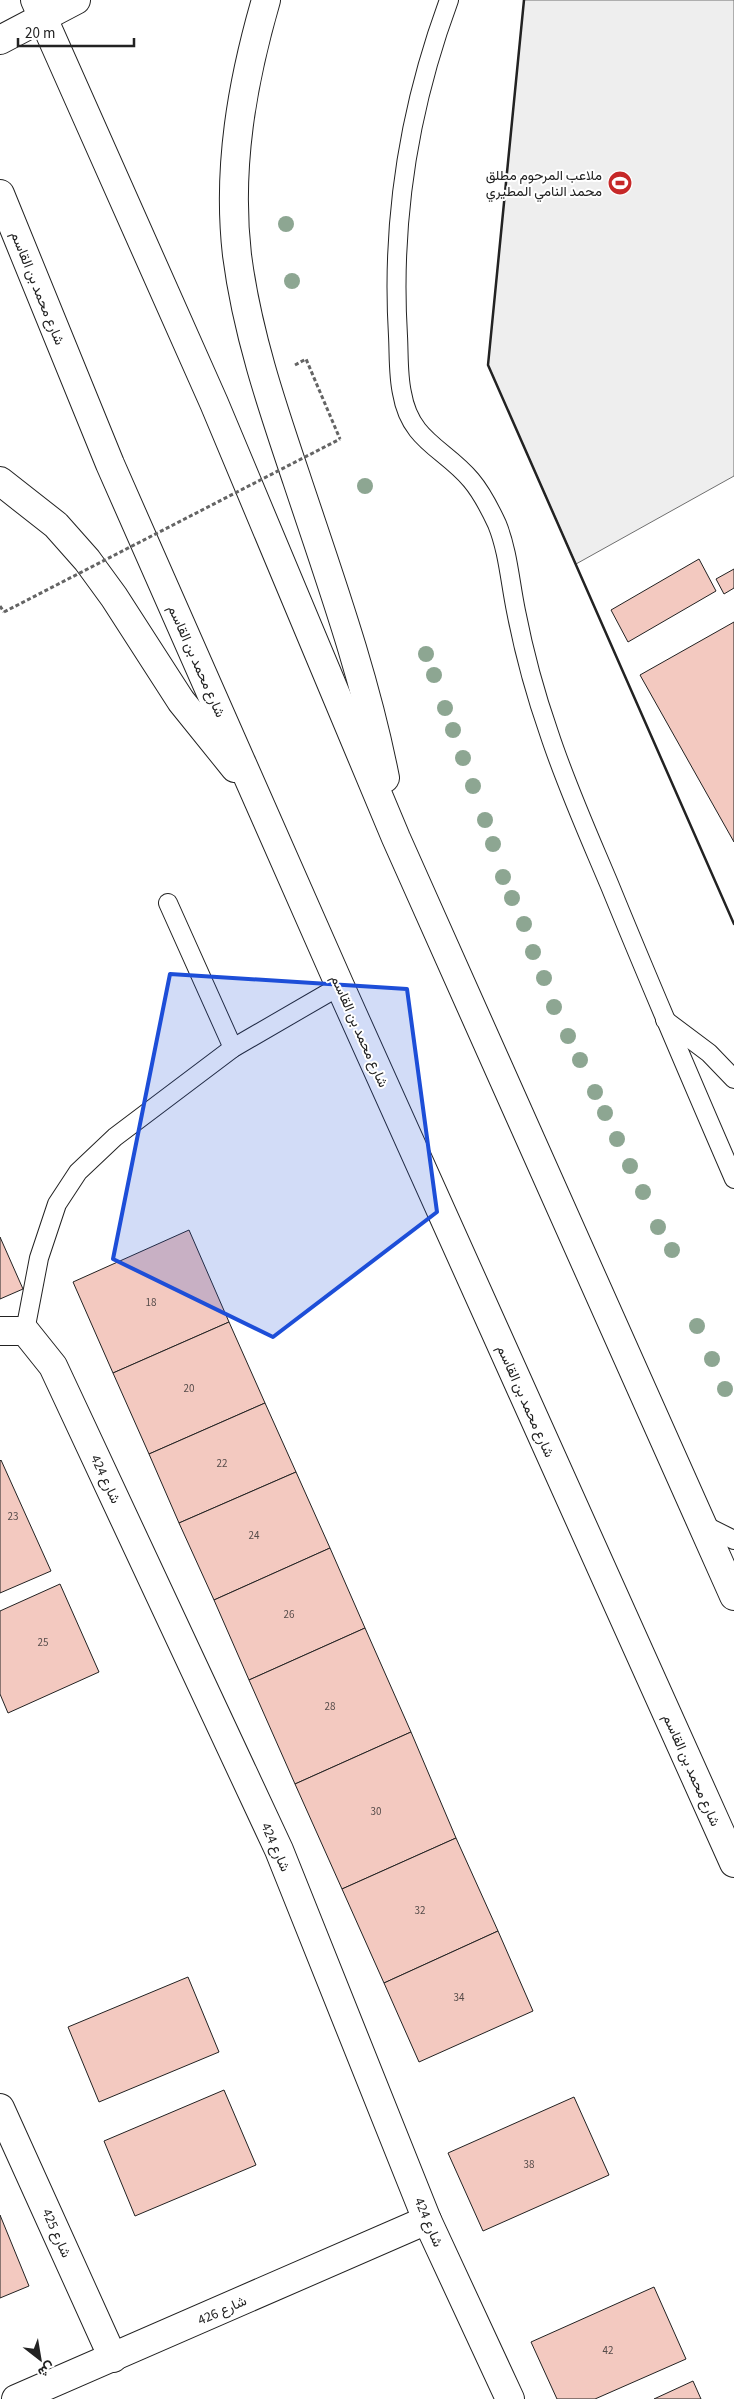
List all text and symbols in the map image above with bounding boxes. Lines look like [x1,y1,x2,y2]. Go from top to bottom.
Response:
scale bar [18,15,134,47]
text: 20 m [25,23,55,44]
place label: ملاعب المرحوم مطلق محمد النامي المطيري [486,166,602,203]
sports icon: ملاعب المرحوم مطلق محمد النامي المطيري [607,170,633,196]
street label: شارع محمد بن القاسم [5,228,69,348]
street label: شارع محمد بن القاسم [162,602,230,721]
street label: شارع محمد بن القاسم [325,972,393,1091]
house number: 18 [146,1295,157,1310]
street label: شارع محمد بن القاسم [491,1342,559,1461]
house number: 20 [184,1381,194,1396]
street label: شارع 424 [85,1452,125,1507]
house number: 22 [217,1456,227,1471]
house number: 23 [8,1509,18,1524]
house number: 24 [249,1528,260,1543]
house number: 26 [284,1607,295,1622]
house number: 25 [38,1635,48,1650]
house number: 28 [325,1699,336,1714]
street label: شارع محمد بن القاسم [657,1711,725,1830]
house number: 30 [371,1804,381,1819]
street label: شارع 424 [255,1820,295,1875]
house number: 32 [415,1903,425,1918]
house number: 34 [454,1990,465,2005]
house number: 38 [524,2157,535,2172]
street label: شارع 424 [409,2195,447,2250]
street label: شارع 425 [36,2206,76,2261]
street label: شارع 426 [195,2291,250,2331]
north arrow [15,2334,65,2384]
house number: 42 [603,2343,613,2358]
text: ش [34,2356,59,2382]

